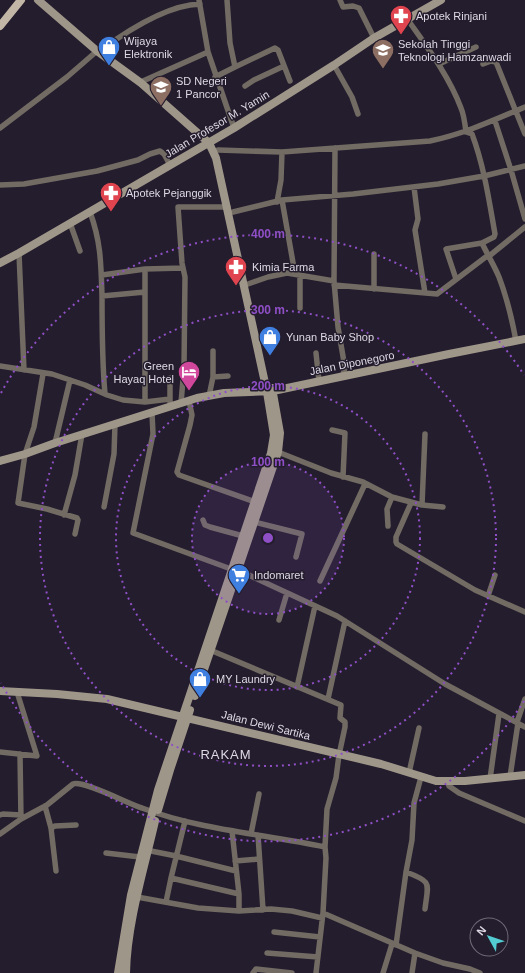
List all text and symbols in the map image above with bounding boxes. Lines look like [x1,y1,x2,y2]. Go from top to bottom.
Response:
pharmacy icon: Apotek Rinjani [388,3,414,36]
place label: Apotek Rinjani [416,10,487,22]
shop icon: Wijaya Elektronik [96,34,122,67]
place label: Wijaya Elektronik [124,35,173,60]
school or university icon: Sekolah Tinggi Teknologi Hamzanwadi [370,37,396,70]
place label: Sekolah Tinggi Teknologi Hamzanwadi [398,38,511,63]
school or university icon: SD Negeri 1 Pancor [148,74,174,107]
place label: SD Negeri 1 Pancor [176,75,227,100]
street label: Jalan Profesor M. Yamin [163,88,271,160]
pharmacy icon: Apotek Pejanggik [98,180,124,213]
place label: Apotek Pejanggik [126,187,212,199]
text: 400 m [251,227,285,241]
pharmacy icon: Kimia Farma [223,254,249,287]
place label: Kimia Farma [252,261,315,273]
text: 300 m [251,303,285,317]
shop icon: Yunan Baby Shop [257,324,283,357]
place label: Yunan Baby Shop [286,331,374,343]
street label: Jalan Diponegoro [309,349,395,377]
hotel icon: Green Hayaq Hotel [176,359,202,392]
place label: Green Hayaq Hotel [113,360,174,385]
text: 200 m [251,379,285,393]
text: 100 m [251,455,285,469]
centre of rings [261,531,275,545]
supermarket icon: Indomaret [226,562,252,595]
place label: Indomaret [254,569,304,581]
shop icon: MY Laundry [187,666,213,699]
place label: MY Laundry [216,673,276,685]
street label: Jalan Dewi Sartika [220,708,313,742]
district label: RAKAM [200,747,252,762]
north arrow [469,917,509,957]
text: N [474,924,489,937]

